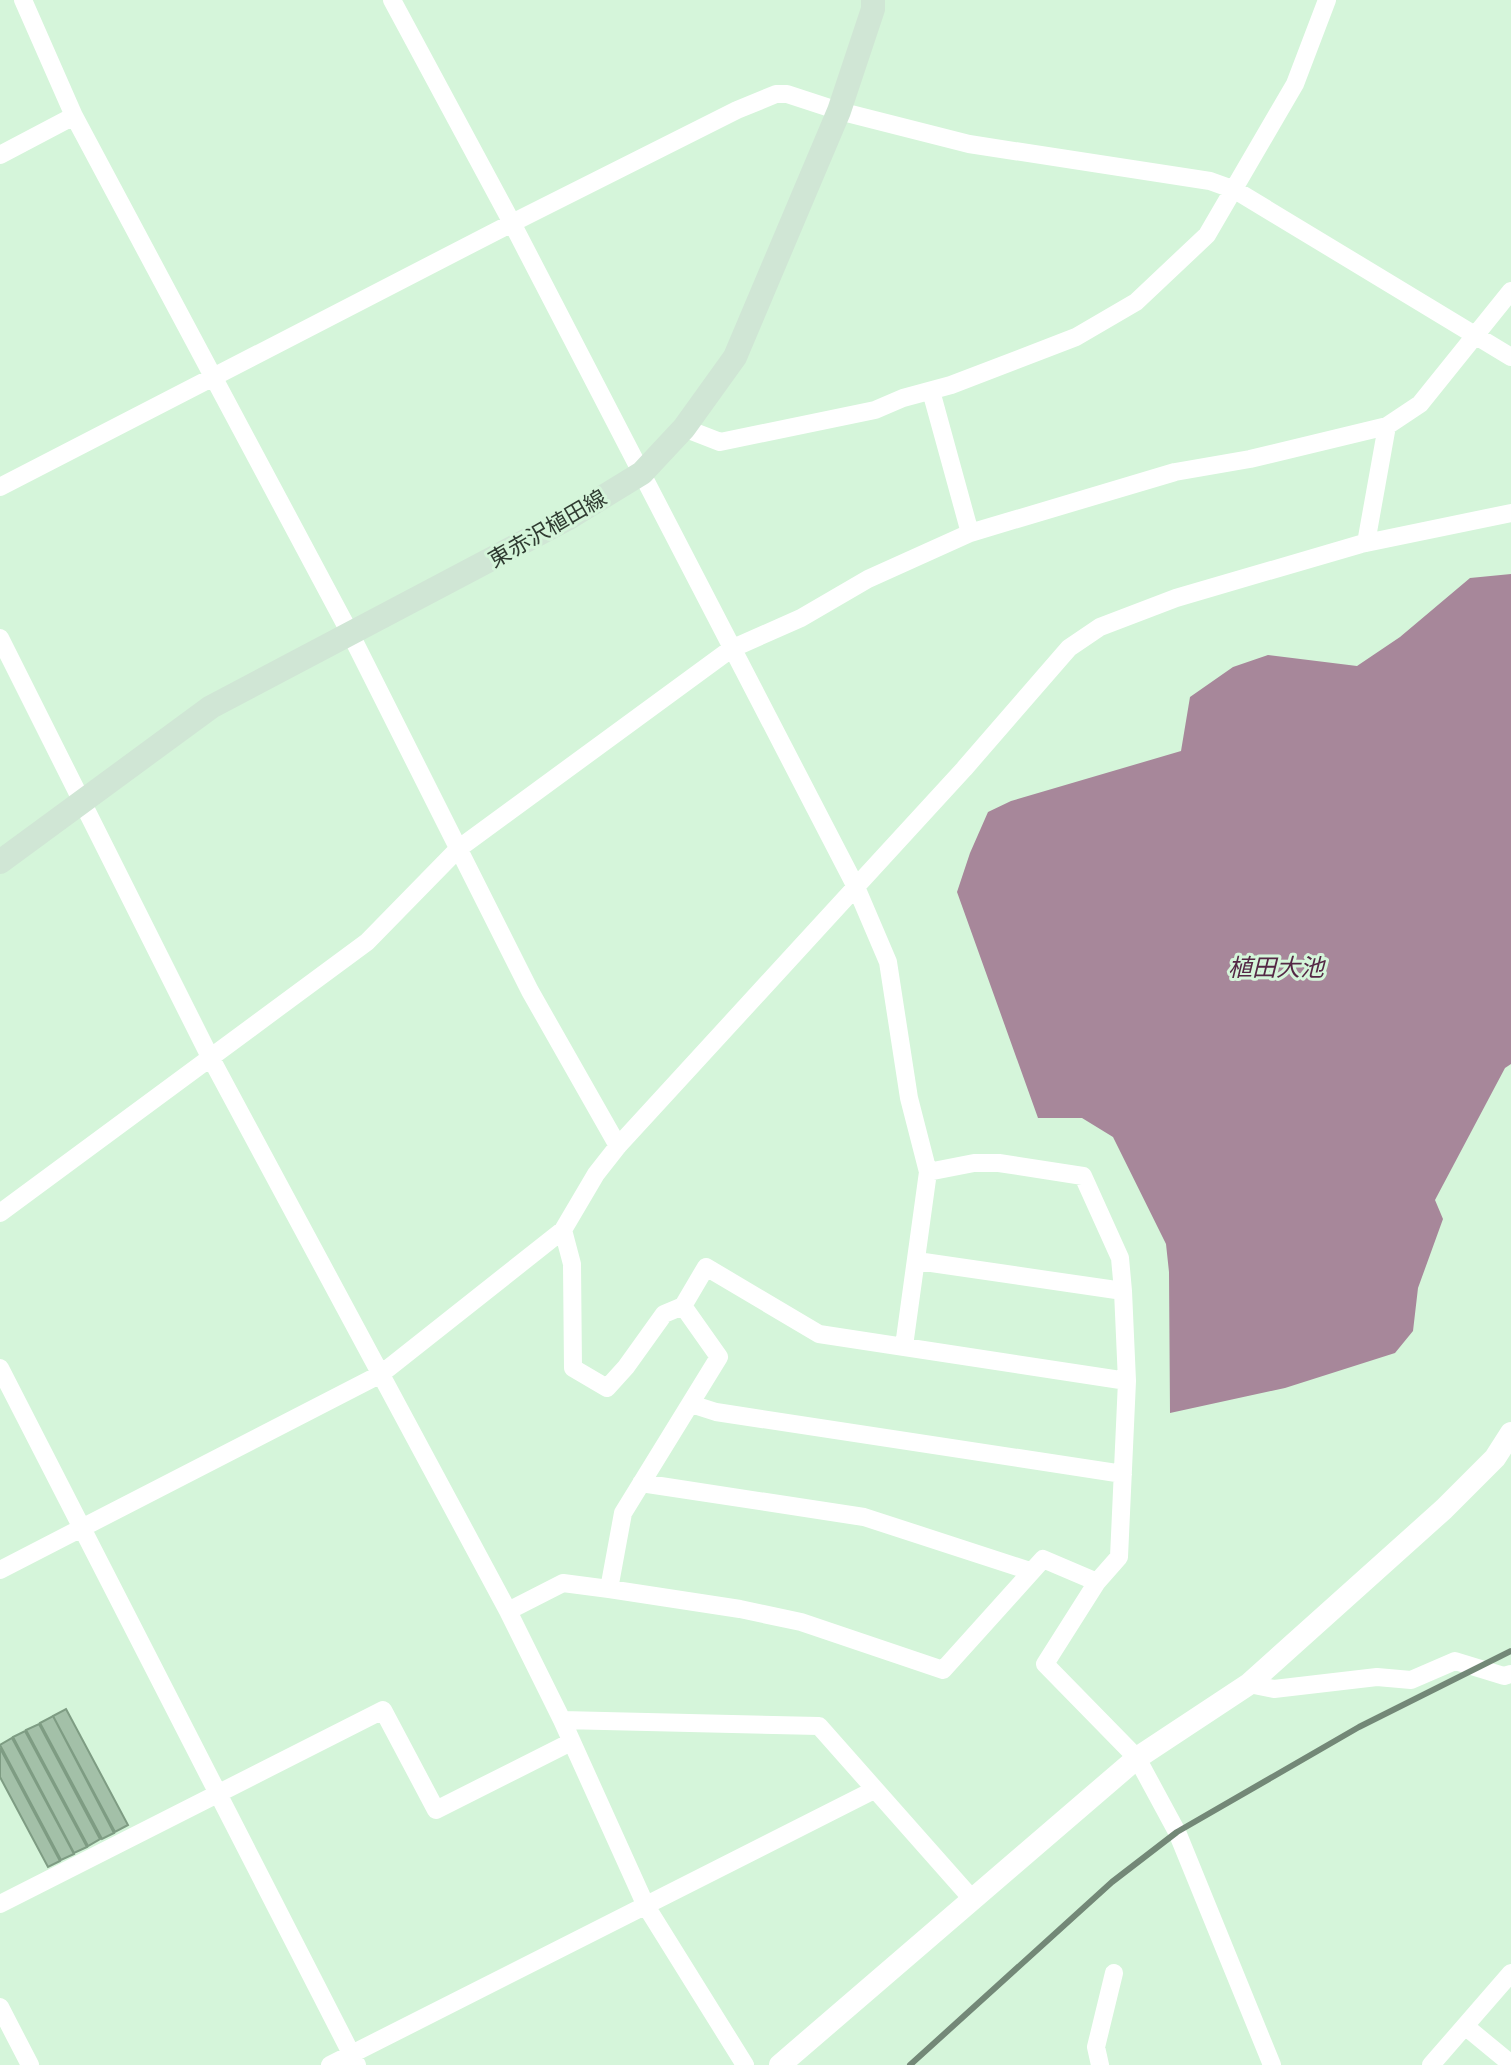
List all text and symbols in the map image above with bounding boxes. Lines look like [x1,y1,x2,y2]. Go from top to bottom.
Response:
street label: 東赤沢植田線 [483,483,611,573]
water label: 植田大池 [1228,952,1326,981]

